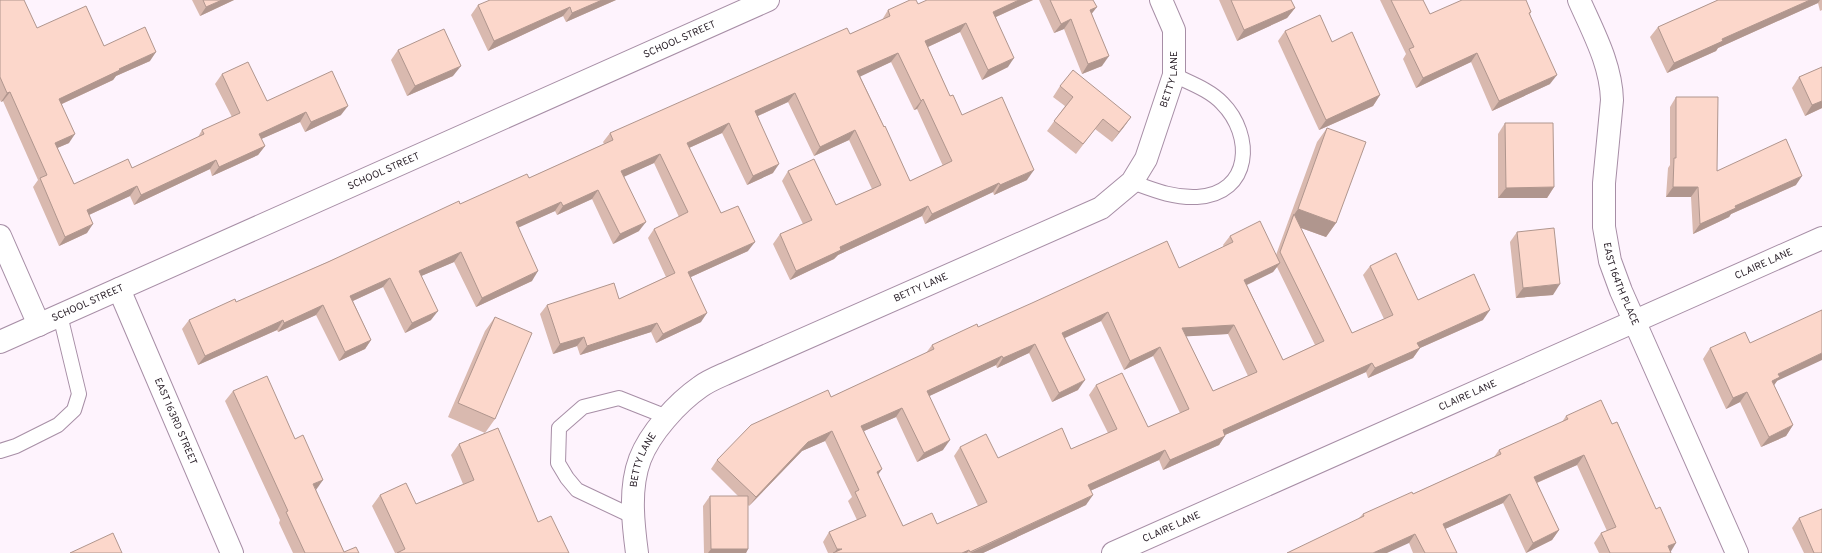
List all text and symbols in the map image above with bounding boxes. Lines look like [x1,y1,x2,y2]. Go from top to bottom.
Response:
street label: SCHOOL STREET [642,18,718,61]
street label: BETTY LANE [1157,51,1181,109]
street label: SCHOOL STREET [346,149,422,193]
street label: EAST 164TH PLACE [1600,241,1642,328]
street label: CLAIRE LANE [1733,245,1795,282]
street label: BETTY LANE [892,270,950,305]
street label: SCHOOL STREET [50,281,126,325]
street label: EAST 163RD STREET [151,376,200,467]
street label: CLAIRE LANE [1437,377,1499,414]
street label: BETTY LANE [627,430,659,488]
street label: CLAIRE LANE [1141,508,1202,546]

